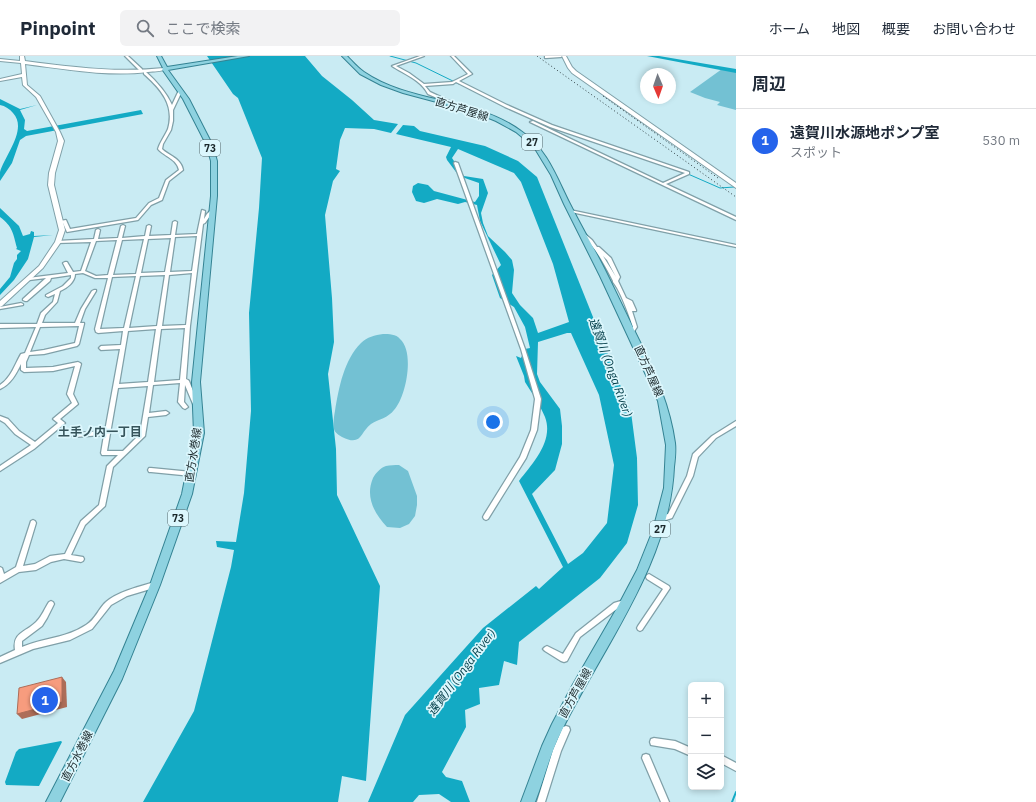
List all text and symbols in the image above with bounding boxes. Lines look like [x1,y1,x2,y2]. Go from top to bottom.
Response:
search box [120,10,400,46]
text: Pinpoint [20,16,96,40]
icon: search [134,17,156,39]
text: ここで検索 [166,19,241,38]
text: ホーム [768,20,810,38]
text: 地図 [832,20,860,38]
text: 概要 [882,20,910,38]
text: お問い合わせ [932,20,1016,38]
north arrow [640,68,676,104]
text: 周辺 [752,73,786,95]
street label: 直方芦屋線 [434,94,490,124]
text: 遠賀川水源地ポンプ室 [790,123,940,142]
text: 1 [761,132,769,149]
text: 530 m [982,132,1020,149]
road number: 27 [522,134,542,150]
road number: 73 [200,140,220,156]
text: スポット [790,144,842,161]
water label: 遠賀川 (Onga River) [586,315,636,419]
street label: 直方芦屋線 [631,343,667,399]
your location [483,412,503,432]
district label: 土手ノ内一丁目 [58,424,142,439]
street label: 直方水巻線 [182,427,204,483]
road number: 73 [168,510,188,526]
road number: 27 [650,521,670,537]
water label: 遠賀川 (Onga River) [424,626,498,718]
street label: 直方芦屋線 [556,666,594,720]
map controls [688,682,724,790]
button: + [688,682,724,718]
pin: 1 [32,685,58,715]
button: − [688,718,724,754]
street label: 直方水巻線 [58,728,96,784]
button: layers [688,754,724,790]

